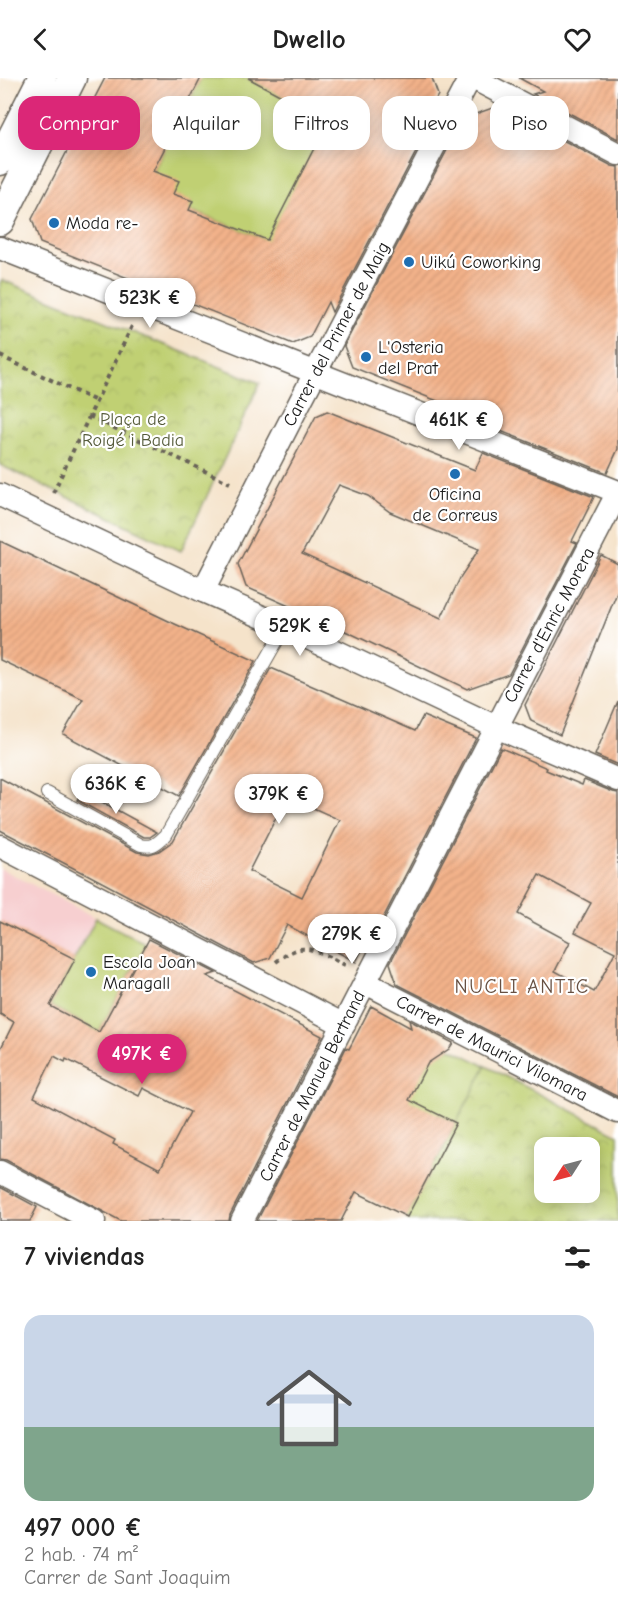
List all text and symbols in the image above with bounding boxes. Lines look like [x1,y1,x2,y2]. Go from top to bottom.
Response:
icon: back [24,23,57,56]
icon: heart [561,23,594,56]
text: Dwello [272,24,346,55]
chip: Comprar [18,96,140,150]
chip: Alquilar [152,96,261,150]
chip: Filtros [273,96,370,150]
chip: Nuevo [382,96,478,150]
chip: Piso [490,96,569,150]
place label: Moda re- [66,213,139,234]
marker: Moda re- [47,216,61,230]
street label: Carrer del Primer de Maig [279,238,394,430]
place label: Uikú Coworking [421,252,541,273]
marker: Uikú Coworking [402,255,416,269]
pin: 523K € [101,278,199,329]
text: 523K € [119,286,181,309]
place label: L'Osteria del Prat [378,337,444,379]
marker: L'Osteria del Prat [359,350,373,364]
pin: 461K € [410,400,508,451]
text: 461K € [429,408,489,431]
park label: Plaça de Roigé i Badia [82,409,184,451]
marker: Oficina de Correus [448,467,462,481]
place label: Oficina de Correus [413,484,497,526]
street label: Carrer d'Enric Morera [500,544,599,706]
pin: 529K € [251,606,349,657]
text: 529K € [268,614,332,637]
pin: 636K € [67,764,165,815]
text: 636K € [85,772,147,795]
pin: 379K € [230,774,328,825]
text: 379K € [248,782,310,805]
pin: 279K € [303,914,401,965]
text: 279K € [322,922,382,945]
place label: Escola Joan Maragall [103,952,196,994]
marker: Escola Joan Maragall [84,965,98,979]
district label: NUCLI ANTIC [454,975,590,998]
street label: Carrer de Manuel Bertrand [255,987,370,1185]
street label: Carrer de Maurici Vilomara [393,991,591,1106]
pin: 497K € [93,1034,191,1085]
text: 497K € [112,1042,173,1065]
north arrow [534,1137,600,1203]
map controls [534,1137,600,1203]
icon: filters [561,1241,594,1274]
text: 7 viviendas [24,1242,144,1272]
icon: home [255,1354,363,1462]
text: 497 000 € [24,1513,143,1543]
text: 2 hab. · 74 m² [24,1543,138,1566]
text: Carrer de Sant Joaquim [24,1566,231,1589]

